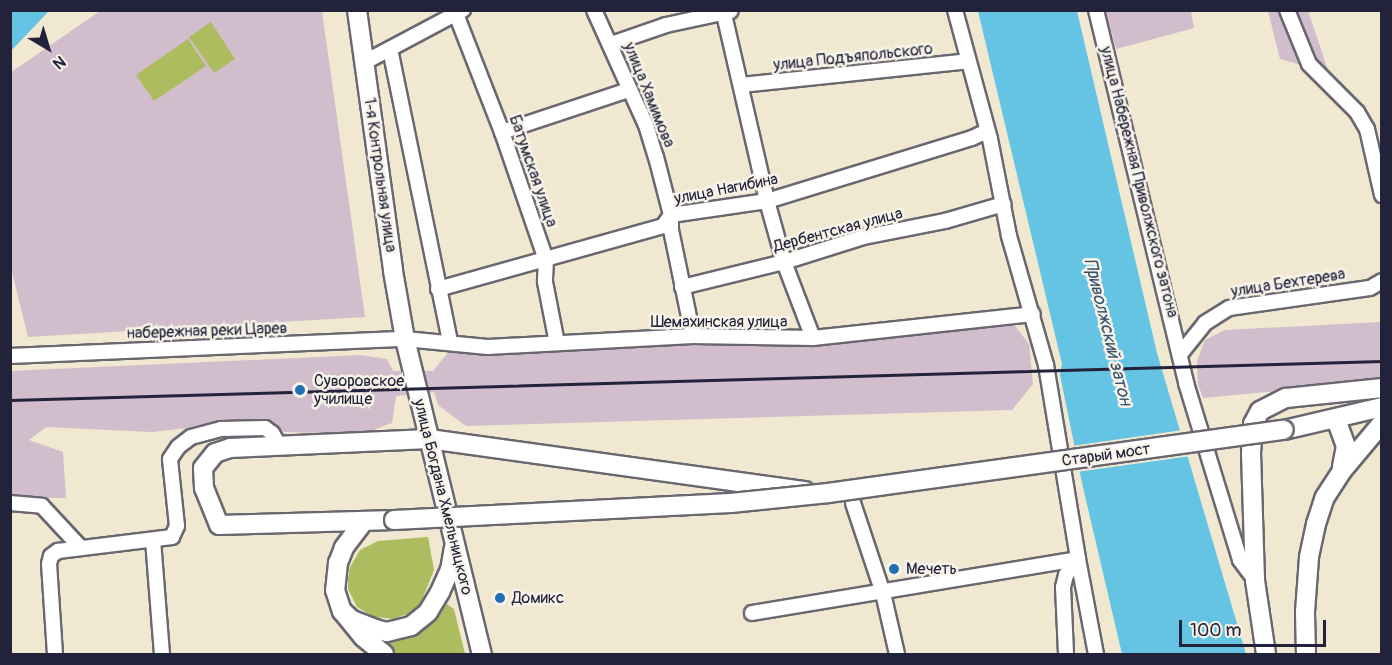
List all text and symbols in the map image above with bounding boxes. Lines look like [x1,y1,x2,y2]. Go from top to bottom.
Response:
north arrow [18,18,78,78]
street label: улица Подъяпольского [772,39,934,75]
street label: улица Хамимова [619,40,679,150]
street label: улица Набережная Приволжского затона [1096,44,1182,320]
text: N [49,51,70,73]
street label: 1-я Контрольная улица [360,96,400,254]
street label: Батумская улица [505,113,561,229]
street label: улица Нагибина [673,170,779,208]
street label: Дербентская улица [771,204,905,256]
water label: Приволжский затон [1078,256,1136,408]
street label: улица Бехтерева [1229,264,1347,302]
street label: Шемахинская улица [651,312,787,332]
street label: набережная реки Царев [126,319,288,343]
place label: Суворовское училище [314,371,404,409]
marker: Суворовское училище [291,381,309,399]
street label: улица Богдана Хмельницкого [409,397,477,597]
street label: Старый мост [1060,439,1152,471]
place label: Мечеть [906,559,957,579]
marker: Мечеть [887,562,901,576]
place label: Домикс [512,588,564,608]
marker: Домикс [493,591,507,605]
scale bar [1182,608,1329,646]
text: 100 m [1190,619,1242,642]

